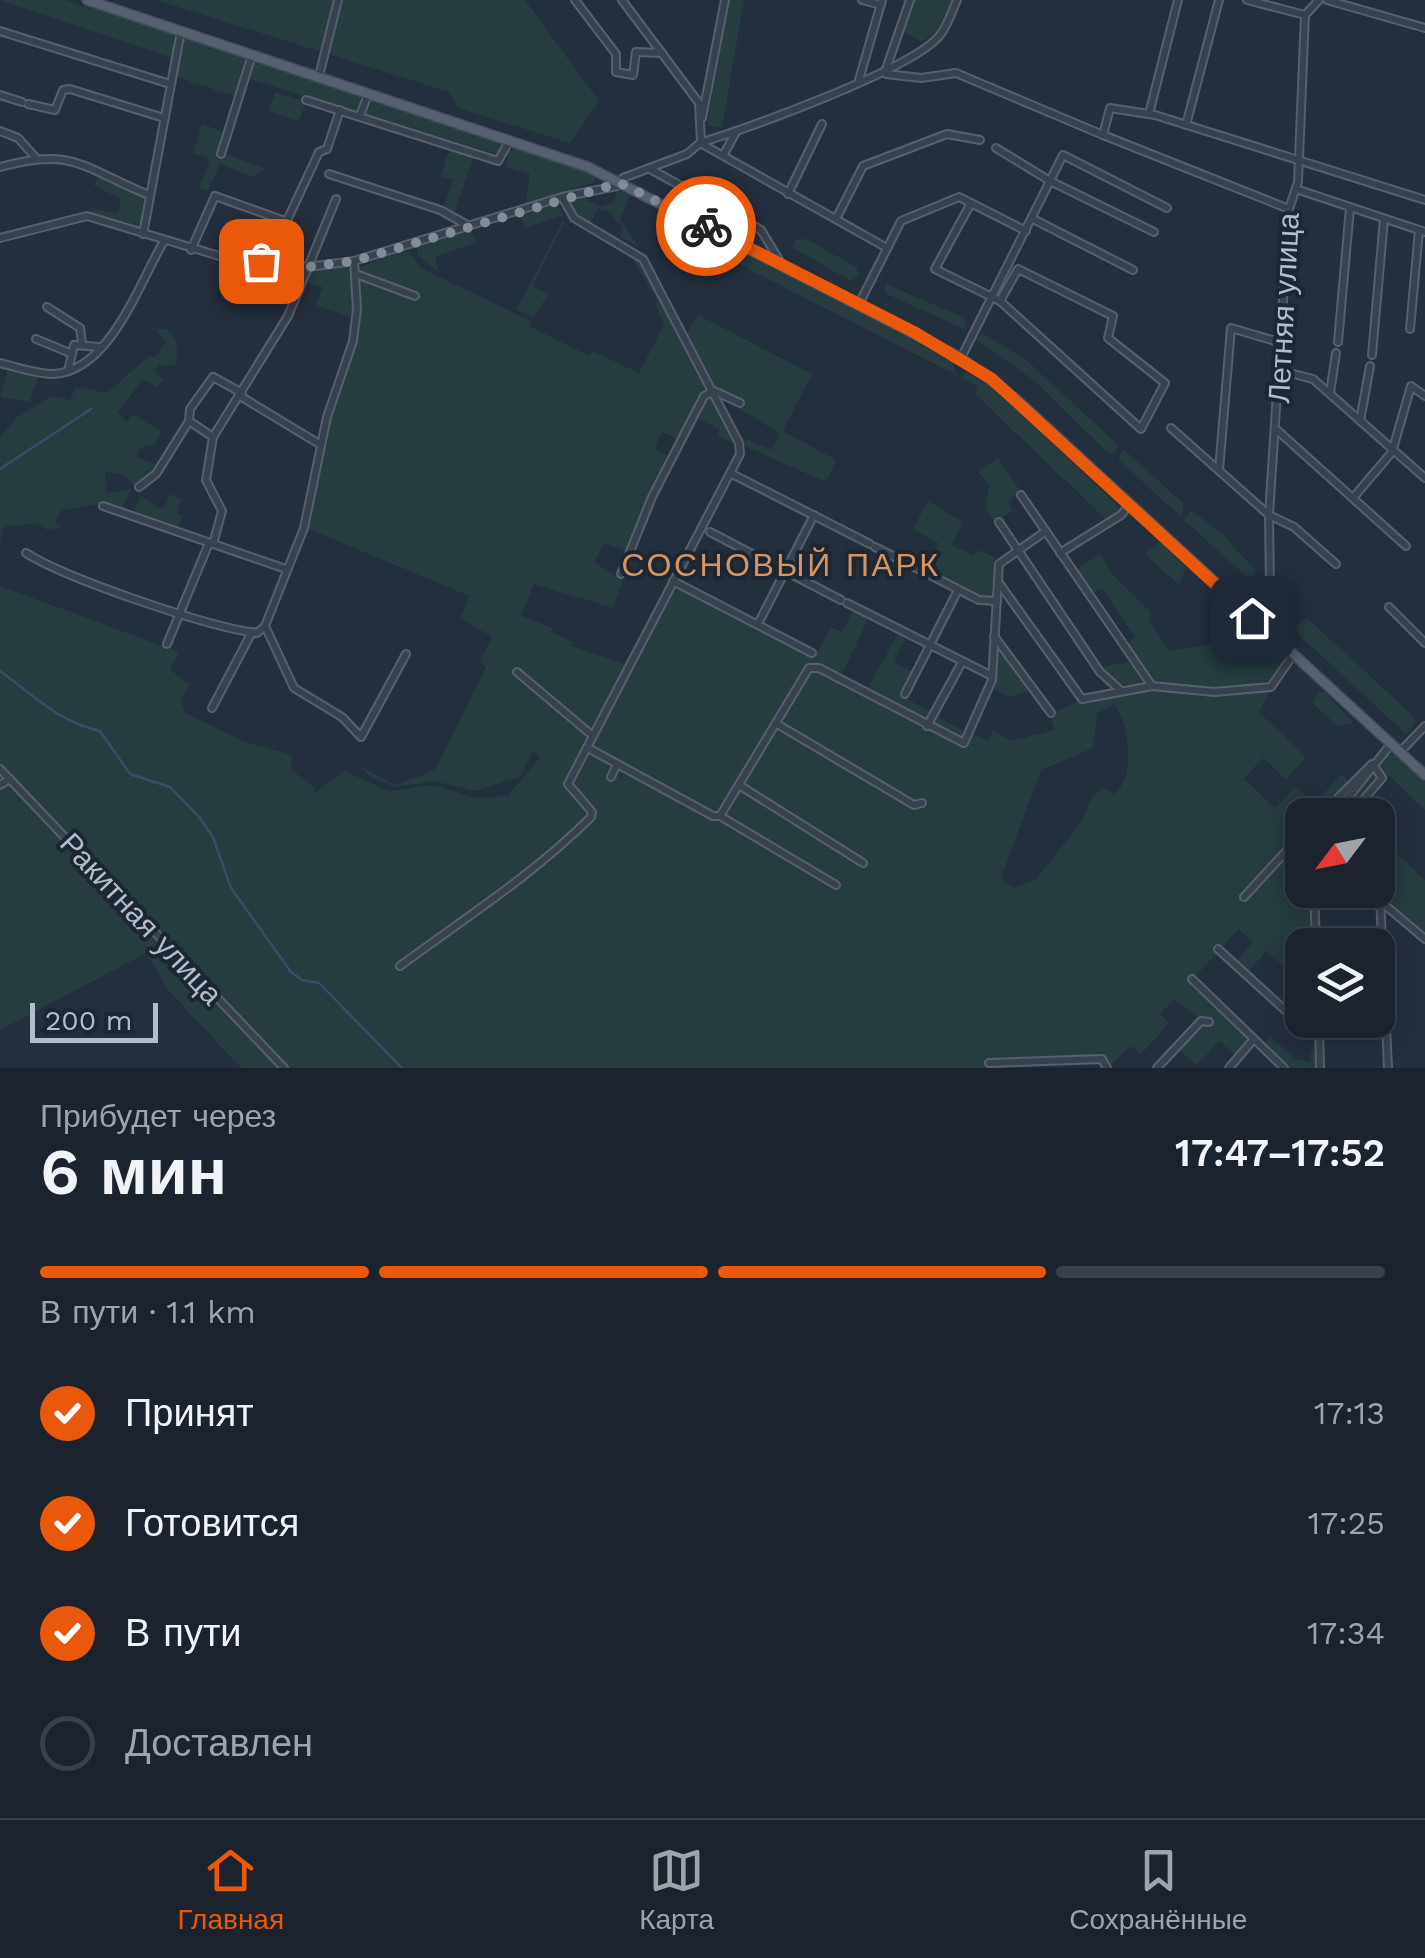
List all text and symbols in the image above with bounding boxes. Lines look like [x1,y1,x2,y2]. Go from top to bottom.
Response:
courier [656,176,756,276]
icon: bike [679,199,734,254]
street label: Летняя улица [1261,211,1306,404]
pin [219,219,304,304]
icon: bag [234,234,289,289]
district label: СОСНОВЫЙ ПАРК [622,546,940,584]
pin [1210,576,1295,661]
icon: home [1225,591,1280,646]
north arrow [1285,798,1395,908]
map controls [1285,798,1395,1038]
street label: Ракитная улица [53,826,230,1012]
button: layers [1285,928,1395,1038]
scale bar [30,998,158,1042]
text: 200 m [45,1004,132,1037]
text: Прибудет через [40,1097,276,1135]
text: 17:47–17:52 [1175,1131,1385,1175]
text: 6 мин [40,1134,227,1210]
text: В пути · 1.1 km [40,1293,256,1331]
icon: check [40,1386,95,1441]
text: Принят [125,1391,254,1435]
text: 17:13 [1314,1394,1385,1432]
icon: check [40,1496,95,1551]
text: Готовится [125,1501,299,1545]
text: 17:25 [1308,1504,1385,1542]
icon: check [40,1606,95,1661]
text: В пути [125,1611,242,1655]
text: 17:34 [1307,1614,1385,1652]
text: Доставлен [125,1721,313,1765]
tab: Главная [178,1843,284,1936]
tab: Карта [639,1843,714,1936]
tab: Сохранённые [1069,1843,1247,1936]

